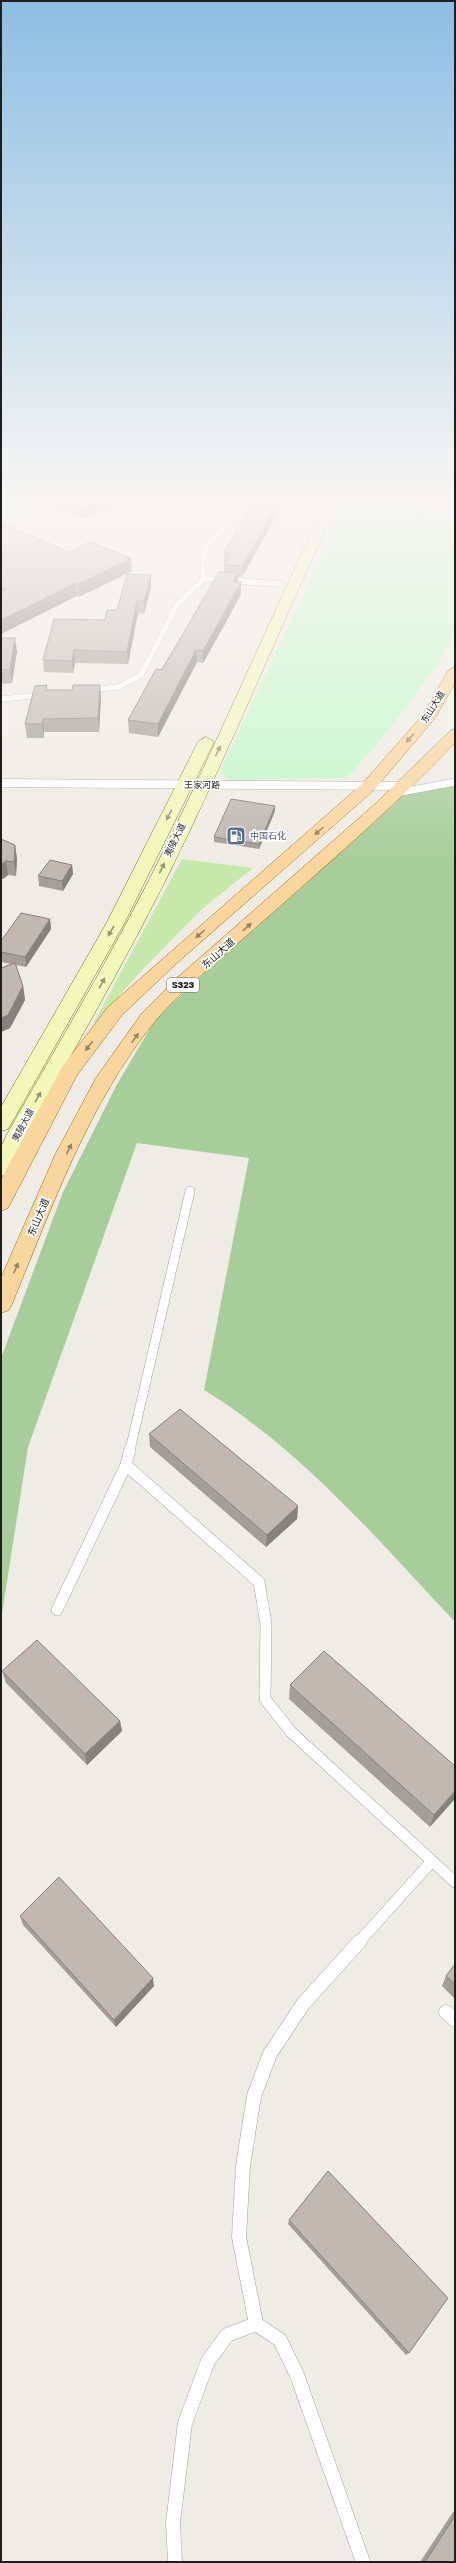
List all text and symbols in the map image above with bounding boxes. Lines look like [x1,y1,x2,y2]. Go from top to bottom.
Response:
street label: 东山大道 [418,689,447,725]
one-way arrow [406,733,415,744]
one-way arrow [215,745,221,757]
street label: 王家河路 [184,779,220,790]
one-way arrow [166,810,172,821]
street label: 夷陵大道 [162,821,187,858]
fuel station icon: 中国石化 [225,825,247,847]
one-way arrow [314,826,324,835]
place label: 中国石化 [250,830,286,841]
one-way arrow [158,862,165,874]
one-way arrow [242,922,252,932]
one-way arrow [107,925,114,937]
one-way arrow [195,929,204,938]
street label: 东山大道 [199,935,237,971]
one-way arrow [98,977,105,989]
road number: S323 [167,978,199,992]
one-way arrow [130,1032,139,1043]
one-way arrow [85,1040,93,1051]
one-way arrow [35,1091,42,1103]
street label: 夷陵大道 [9,1106,36,1143]
one-way arrow [66,1144,72,1155]
street label: 东山大道 [25,1196,51,1238]
one-way arrow [14,1262,20,1274]

